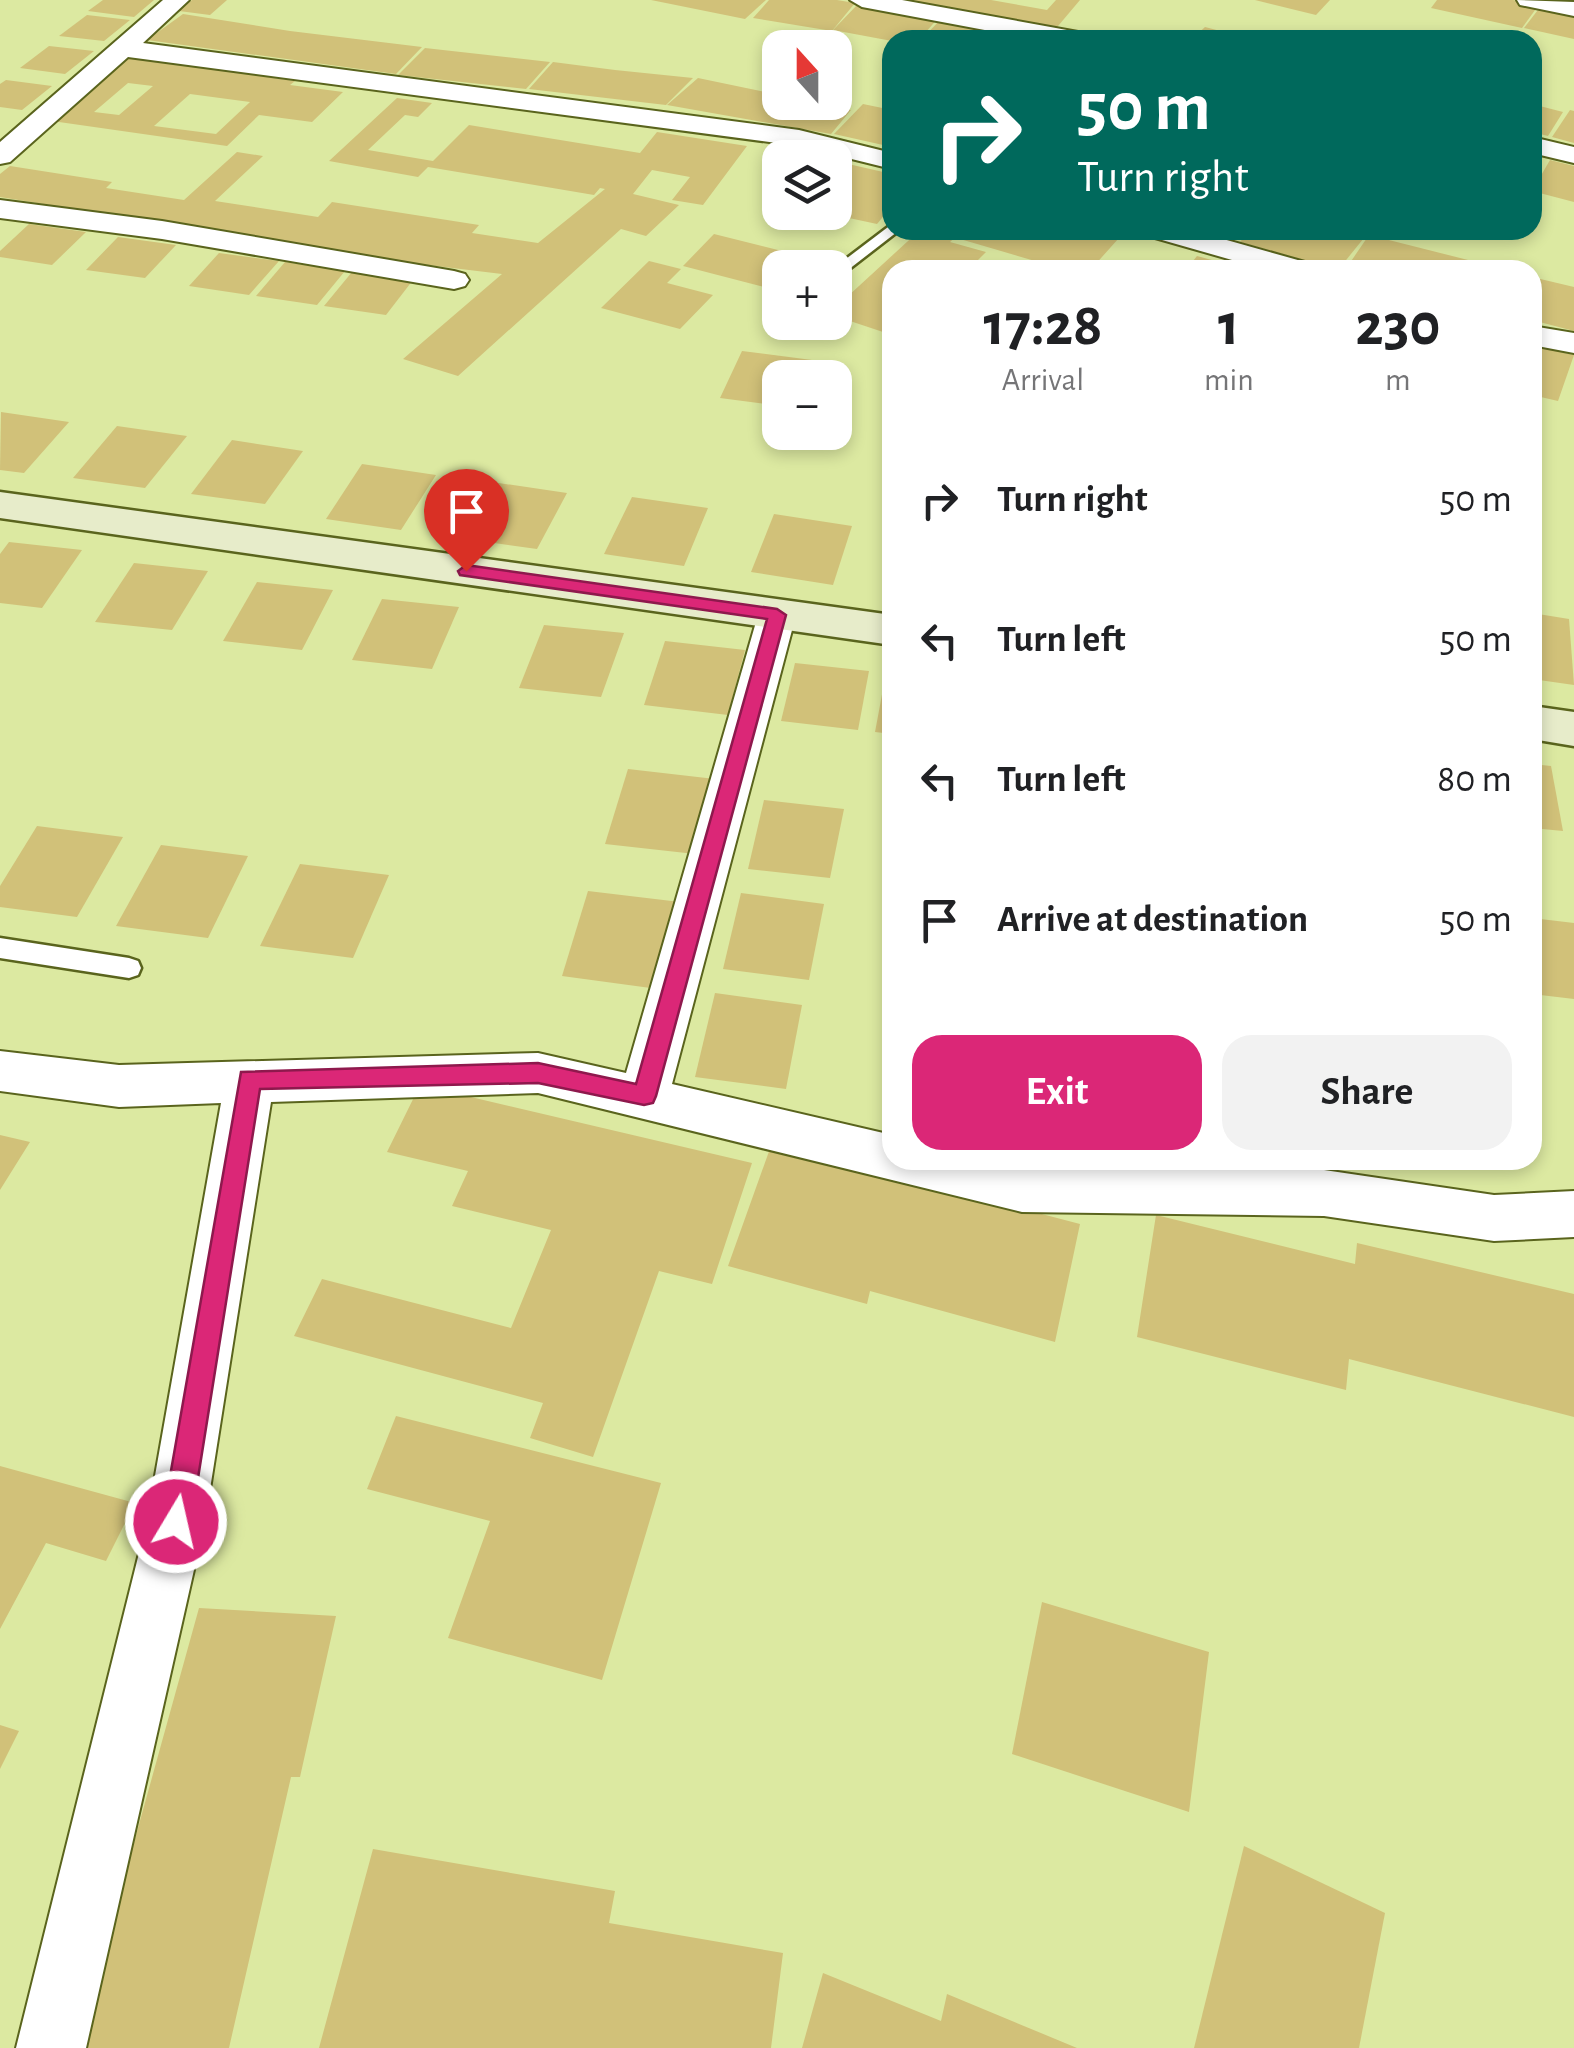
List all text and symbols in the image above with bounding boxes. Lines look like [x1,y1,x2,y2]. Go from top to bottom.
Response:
north arrow [762,30,852,120]
map controls [762,30,852,450]
icon: right [912,70,1042,200]
text: 50 m [1077,73,1211,143]
button: layers [762,140,852,230]
text: Turn right [1077,155,1249,200]
button: + [762,250,852,340]
text: 17:28 [983,296,1103,356]
text: 1 [1218,296,1240,356]
text: 230 [1355,296,1441,356]
button: − [762,360,852,450]
text: Arrival [1002,364,1084,396]
text: min [1204,364,1254,396]
text: m [1385,364,1411,396]
pin [424,469,509,572]
icon: right [912,473,967,528]
text: Turn right [997,481,1147,519]
text: 50 m [1439,481,1512,519]
icon: arrive [439,484,494,539]
icon: left [912,613,967,668]
text: Turn left [997,621,1125,659]
text: 50 m [1439,621,1512,659]
icon: left [912,753,967,808]
text: Turn left [997,761,1125,799]
text: 80 m [1437,761,1512,799]
icon: arrive [912,893,967,948]
text: Arrive at destination [997,901,1308,939]
text: 50 m [1439,901,1512,939]
button: Exit [912,1035,1202,1150]
button: Share [1222,1035,1512,1150]
position arrow [124,1470,228,1574]

